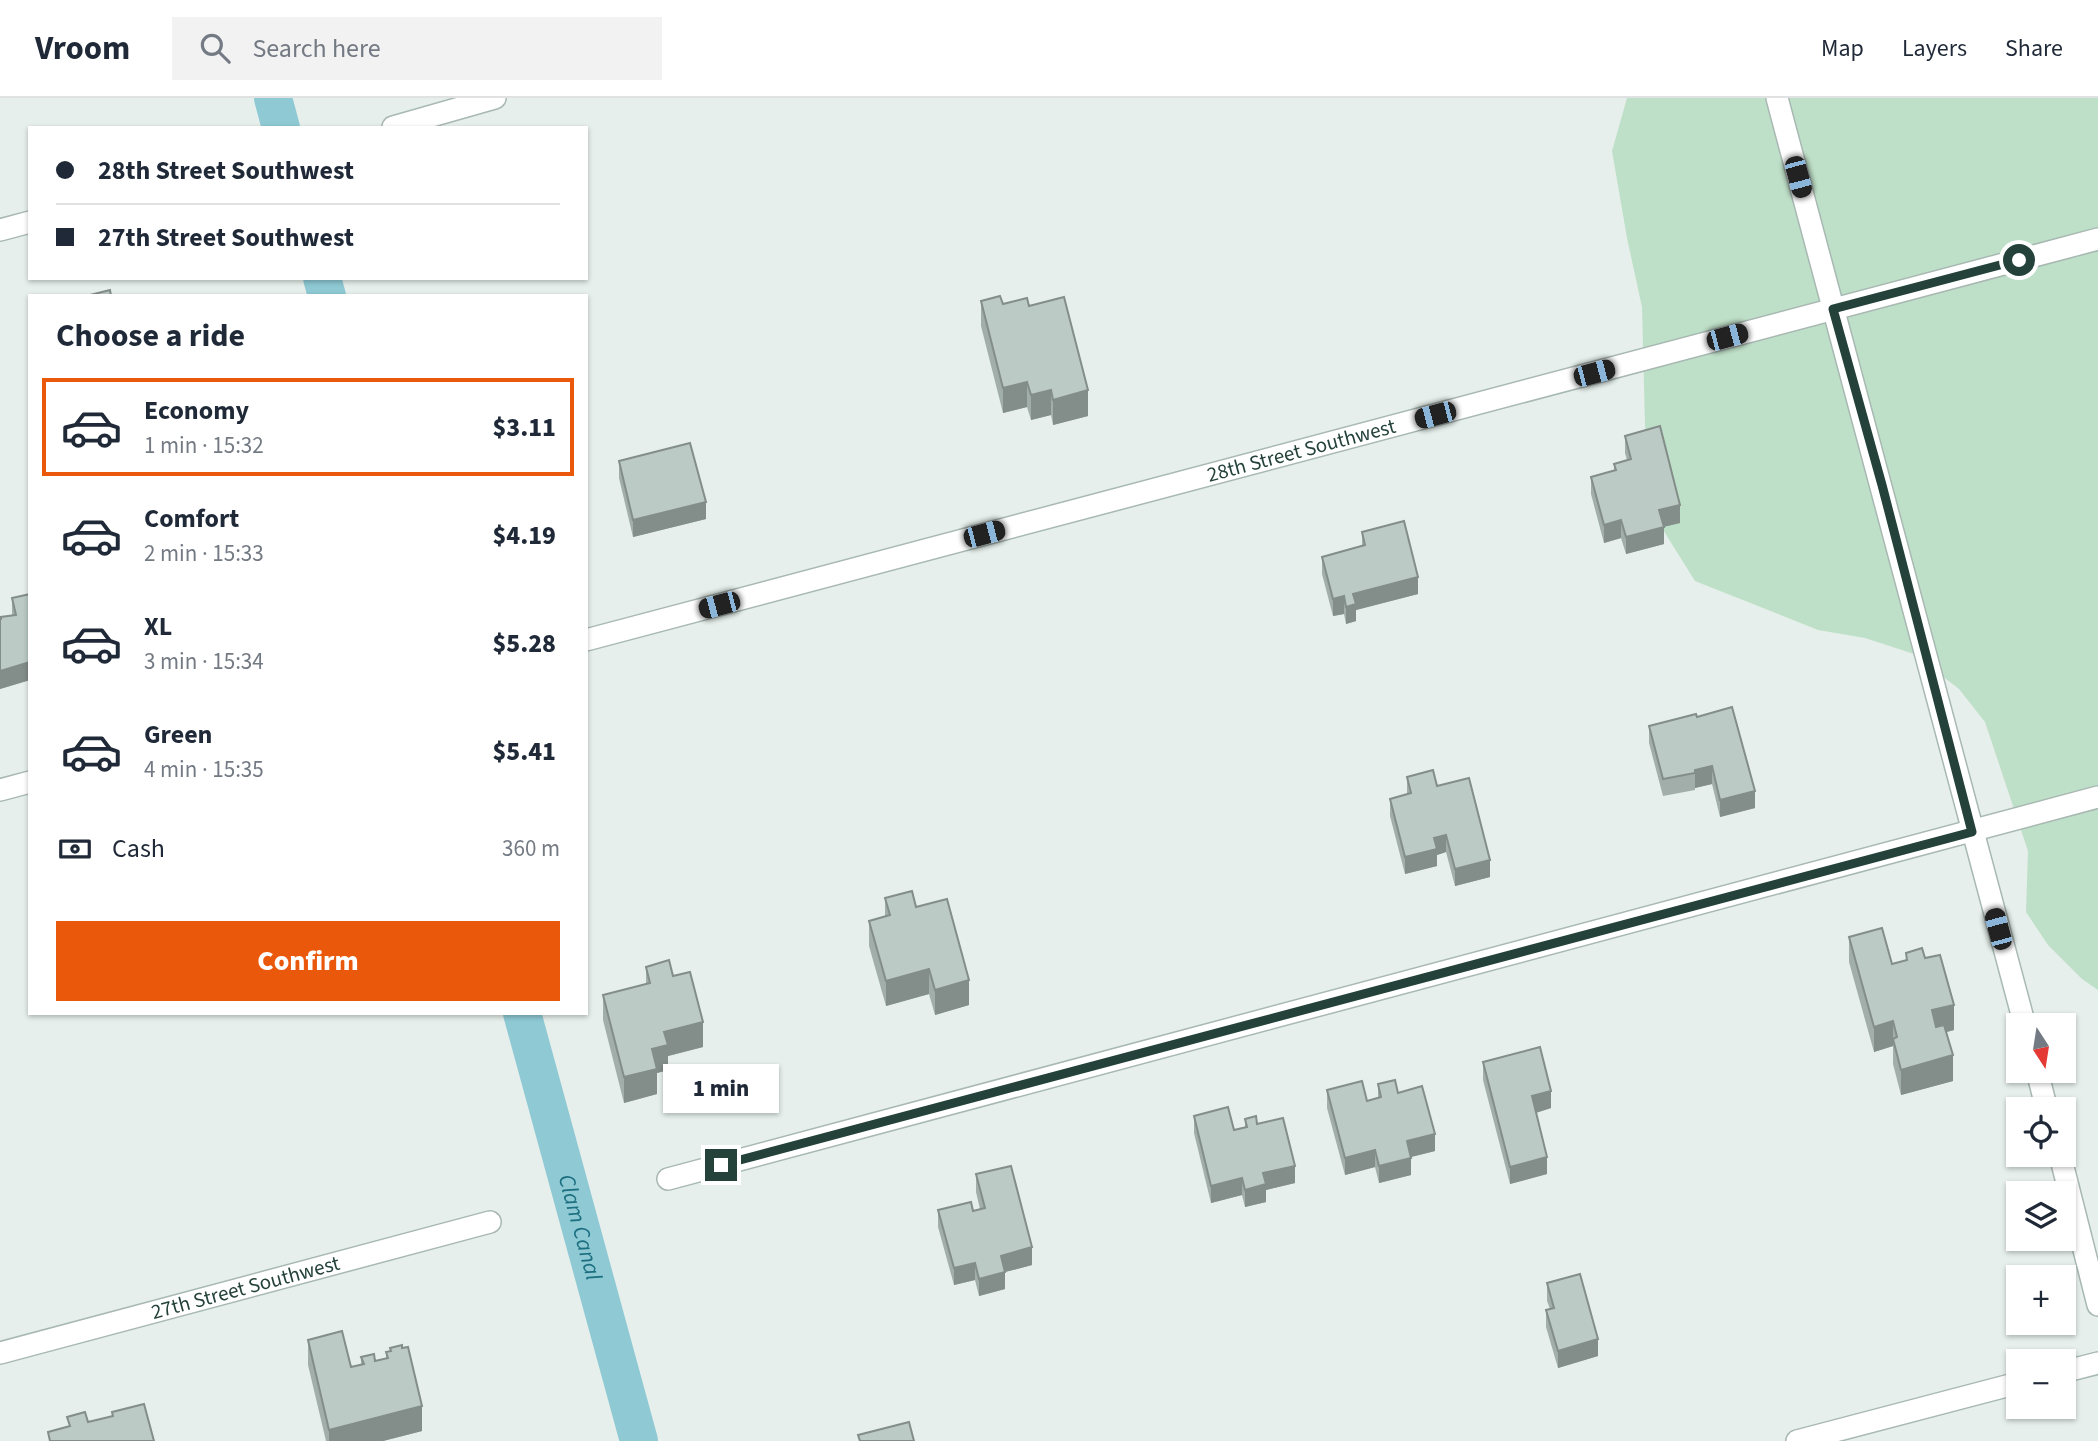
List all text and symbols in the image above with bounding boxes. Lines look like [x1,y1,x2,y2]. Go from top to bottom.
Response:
search box [172,17,662,80]
text: Vroom [35,25,130,72]
icon: search [196,29,234,67]
text: Search here [252,30,381,67]
text: Map [1821,31,1864,66]
text: Layers [1902,31,1967,66]
text: Share [2005,31,2063,66]
text: 28th Street Southwest [98,152,354,189]
car [1783,154,1814,200]
text: 27th Street Southwest [98,219,354,256]
route start [2003,244,2035,276]
text: Choose a ride [56,313,245,359]
car [1704,321,1751,353]
car [1571,357,1618,389]
text: Economy [144,392,249,429]
icon: car [60,396,123,459]
car [1412,399,1459,431]
text: $3.11 [492,409,556,446]
street label: 28th Street Southwest [1204,411,1399,490]
text: 1 min · 15:32 [144,429,264,462]
text: Comfort [144,500,239,537]
icon: car [60,504,123,567]
text: $4.19 [492,517,556,554]
car [961,518,1008,550]
text: 2 min · 15:33 [144,537,264,570]
car [696,589,743,621]
text: XL [144,608,172,645]
icon: car [60,612,123,675]
text: $5.28 [492,625,556,662]
text: 3 min · 15:34 [144,645,264,678]
text: Green [144,716,212,753]
icon: car [60,720,123,783]
text: $5.41 [492,733,556,770]
text: 4 min · 15:35 [144,753,264,786]
icon: cash [56,830,94,868]
text: Cash [112,830,165,867]
text: 360 m [502,832,560,865]
car [1983,906,2014,952]
button: Confirm [56,921,560,1001]
north arrow [2006,1013,2076,1083]
map controls [2006,1013,2076,1419]
callout: 1 min [663,1063,779,1112]
text: 1 min [693,1072,749,1105]
button: locate [2006,1097,2076,1167]
route end [705,1149,737,1181]
water label: Clam Canal [550,1170,611,1284]
button: layers [2006,1181,2076,1251]
street label: 27th Street Southwest [148,1248,343,1327]
button: + [2006,1265,2076,1335]
button: − [2006,1349,2076,1419]

